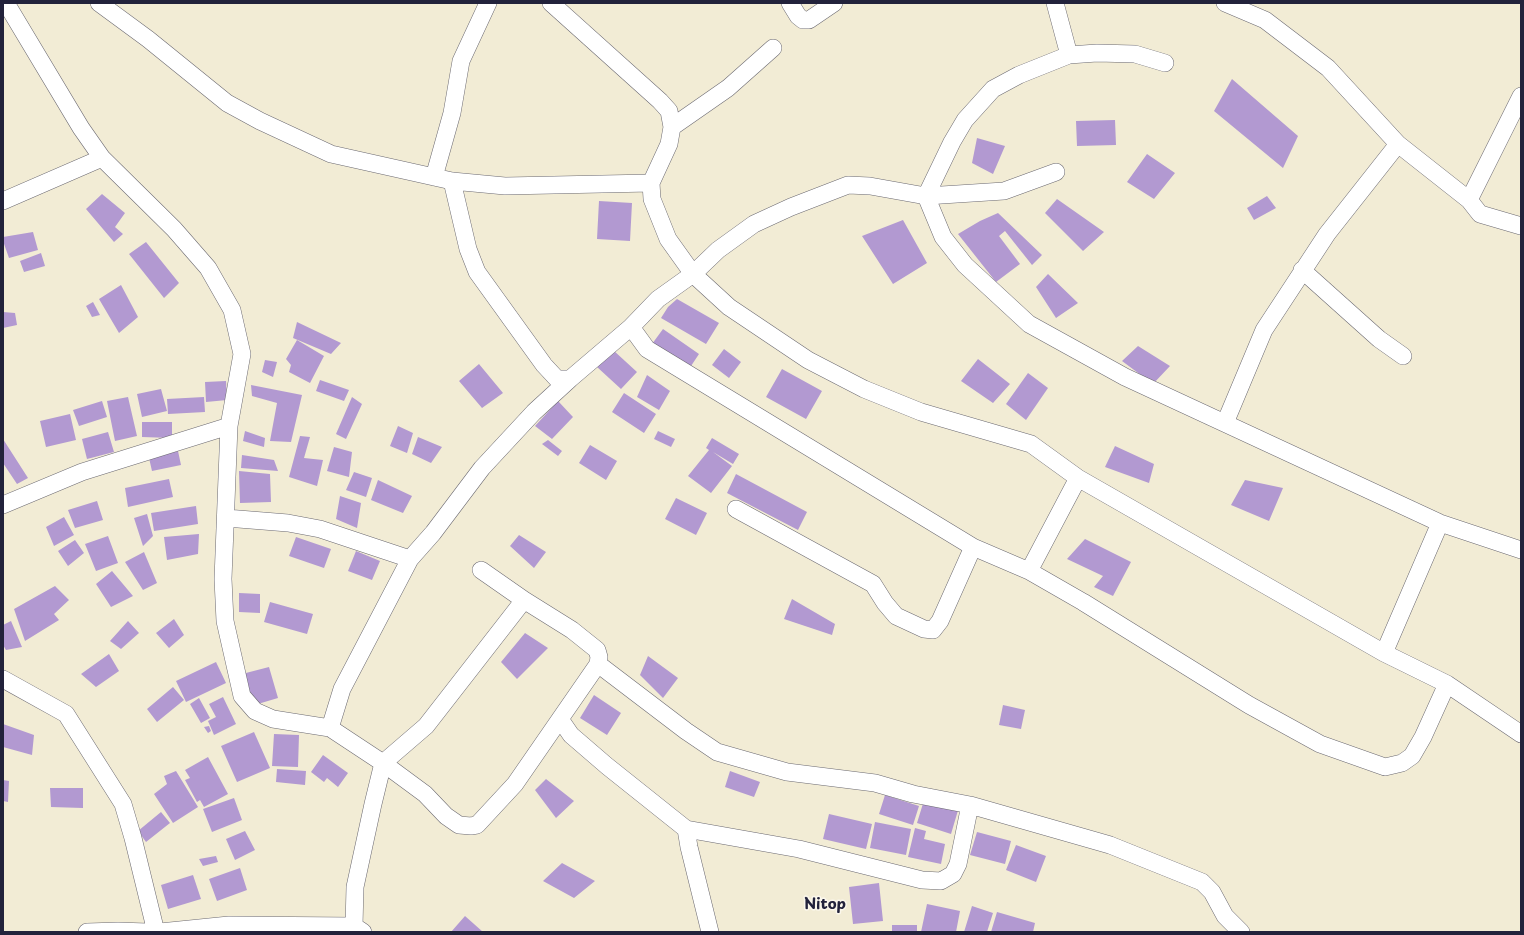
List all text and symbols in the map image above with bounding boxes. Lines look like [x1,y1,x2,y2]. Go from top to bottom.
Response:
district label: Nitop [804,896,846,914]

